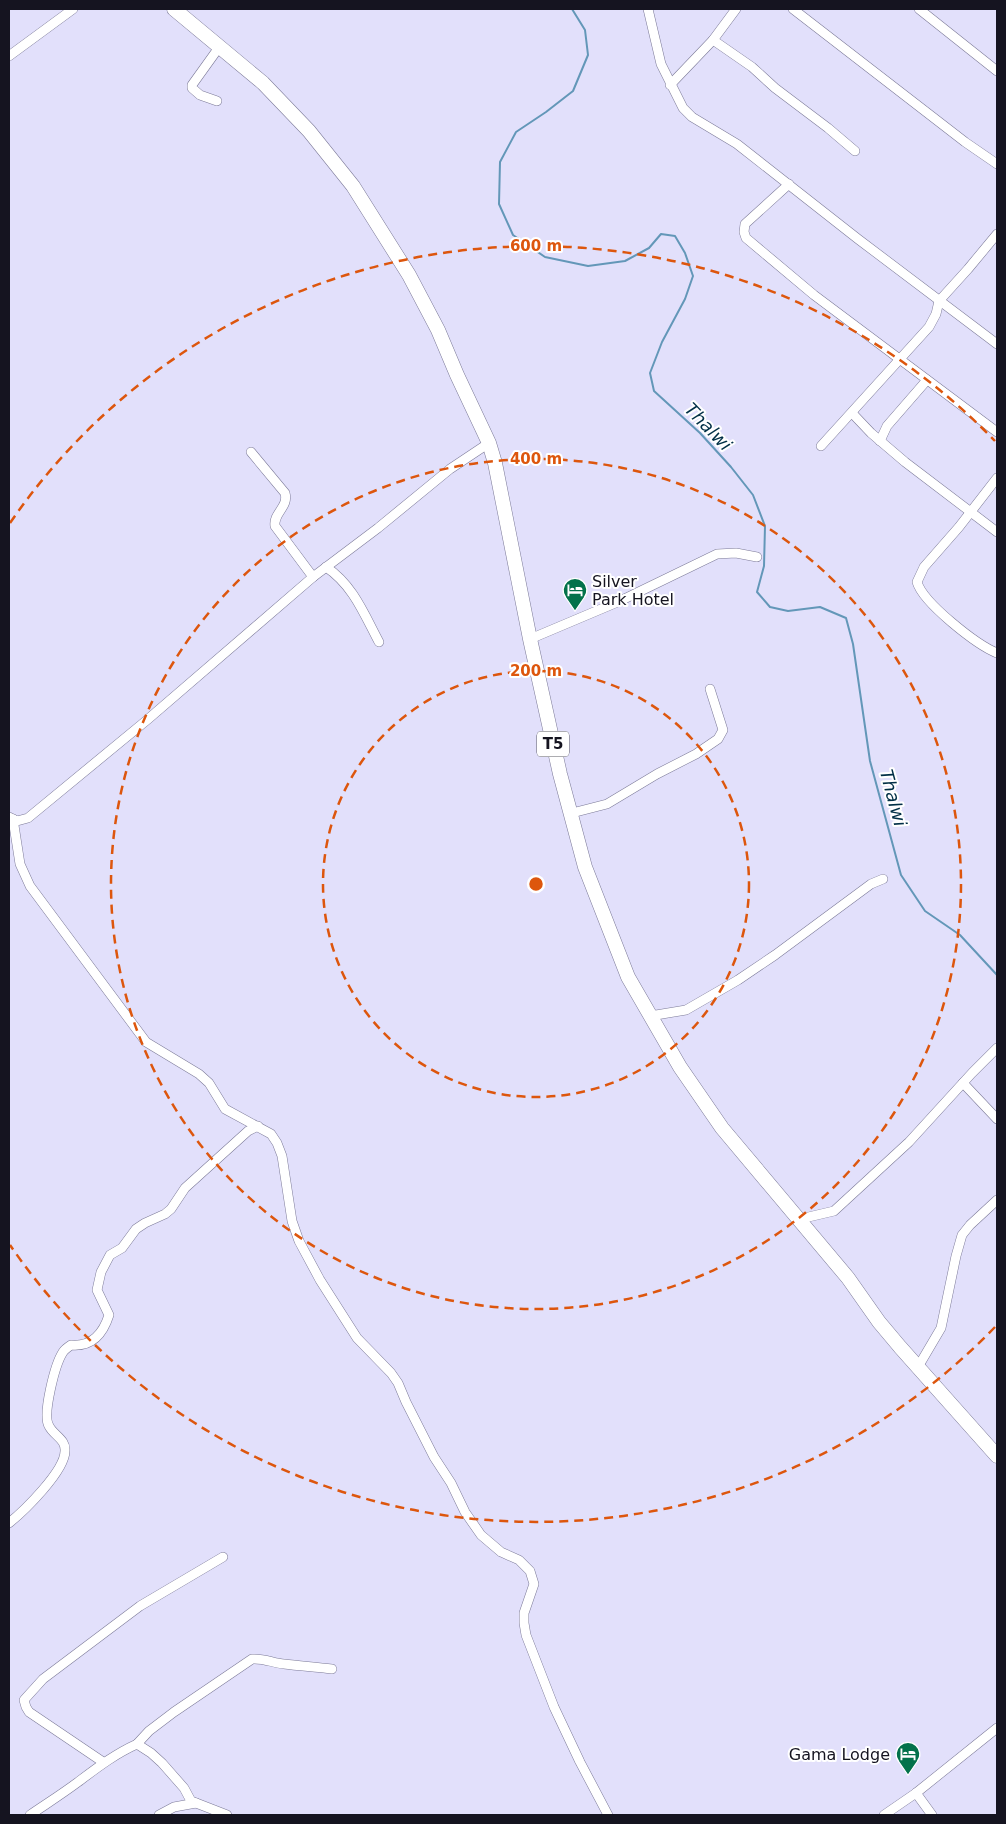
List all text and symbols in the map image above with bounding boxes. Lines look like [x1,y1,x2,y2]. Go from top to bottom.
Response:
text: 600 m [510,237,562,255]
water label: Thalwi [681,398,736,455]
text: 400 m [510,450,562,468]
place label: Silver Park Hotel [592,572,674,609]
hotel icon: Silver Park Hotel [562,577,588,611]
text: 200 m [510,662,562,680]
road number: T5 [537,732,569,756]
water label: Thalwi [876,767,911,829]
centre of rings [527,875,545,893]
hotel icon: Gama Lodge [895,1741,921,1775]
place label: Gama Lodge [789,1745,890,1764]

